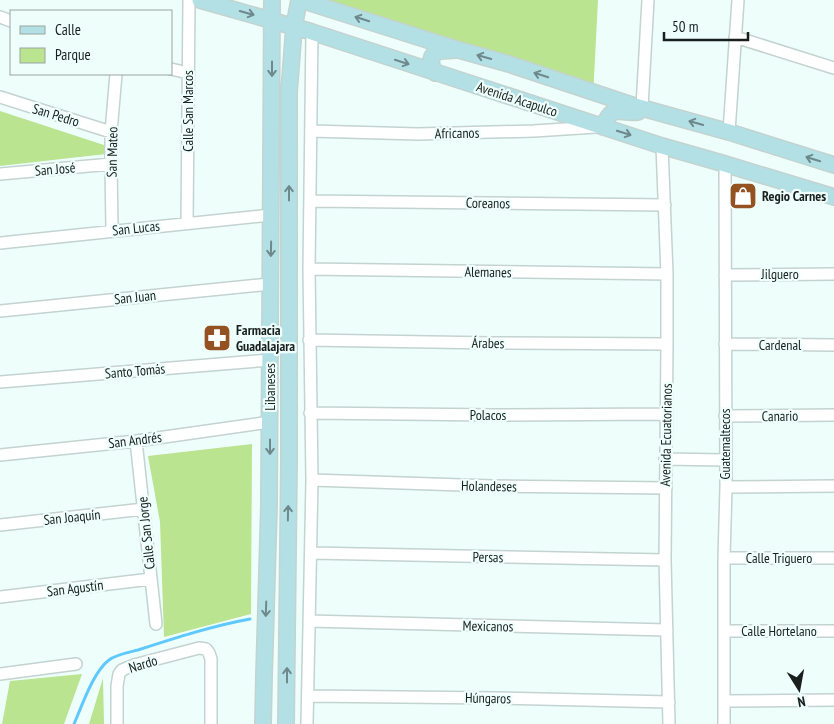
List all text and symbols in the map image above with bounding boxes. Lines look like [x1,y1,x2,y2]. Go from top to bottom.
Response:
one-way arrow [239,9,255,19]
legend [10,10,172,75]
scale bar [664,10,748,42]
one-way arrow [354,14,370,24]
text: 50 m [672,17,698,36]
text: Calle [55,20,81,39]
text: Parque [55,45,91,64]
one-way arrow [476,52,492,62]
one-way arrow [394,57,410,67]
one-way arrow [267,61,277,77]
one-way arrow [533,69,549,79]
street label: Calle San Marcos [179,70,197,152]
street label: Avenida Acapulco [474,77,560,121]
street label: San Pedro [30,99,82,131]
one-way arrow [688,117,704,127]
street label: Africanos [435,124,480,142]
street label: San Mateo [103,127,121,177]
one-way arrow [615,129,631,138]
one-way arrow [806,154,822,164]
street label: San José [34,158,76,180]
shop icon: Regio Carnes [728,181,758,211]
one-way arrow [284,185,294,202]
place label: Regio Carnes [762,187,826,205]
street label: Coreanos [466,194,511,212]
street label: San Lucas [111,217,161,239]
one-way arrow [266,241,276,257]
street label: Alemanes [464,263,512,281]
street label: Jilguero [760,265,799,283]
street label: San Juan [113,286,157,308]
place label: Farmacia Guadalajara [236,321,295,355]
pharmacy icon: Farmacia Guadalajara [202,323,232,353]
street label: Árabes [472,334,505,352]
street label: Cardenal [759,336,802,354]
street label: Santo Tomás [104,359,166,383]
street label: Libaneses [261,363,279,411]
street label: Avenida Ecuatorianos [656,383,676,487]
street label: Polacos [470,406,506,424]
street label: Canario [762,407,798,425]
street label: Guatemaltecos [716,408,734,480]
street label: San Andrés [107,428,163,452]
one-way arrow [265,438,275,455]
street label: Holandeses [461,477,517,495]
street label: Calle San Jorge [133,496,159,570]
street label: San Joaquín [43,505,101,529]
one-way arrow [283,505,293,522]
street label: Persas [473,548,504,566]
street label: Calle Triguero [746,549,812,567]
street label: San Agustín [46,576,104,600]
one-way arrow [261,601,271,617]
street label: Mexicanos [462,617,514,635]
street label: Calle Hortelano [741,622,817,640]
street label: Nardo [126,651,160,677]
north arrow [774,664,824,714]
one-way arrow [282,668,292,684]
street label: Húngaros [465,689,511,707]
text: N [796,692,807,711]

